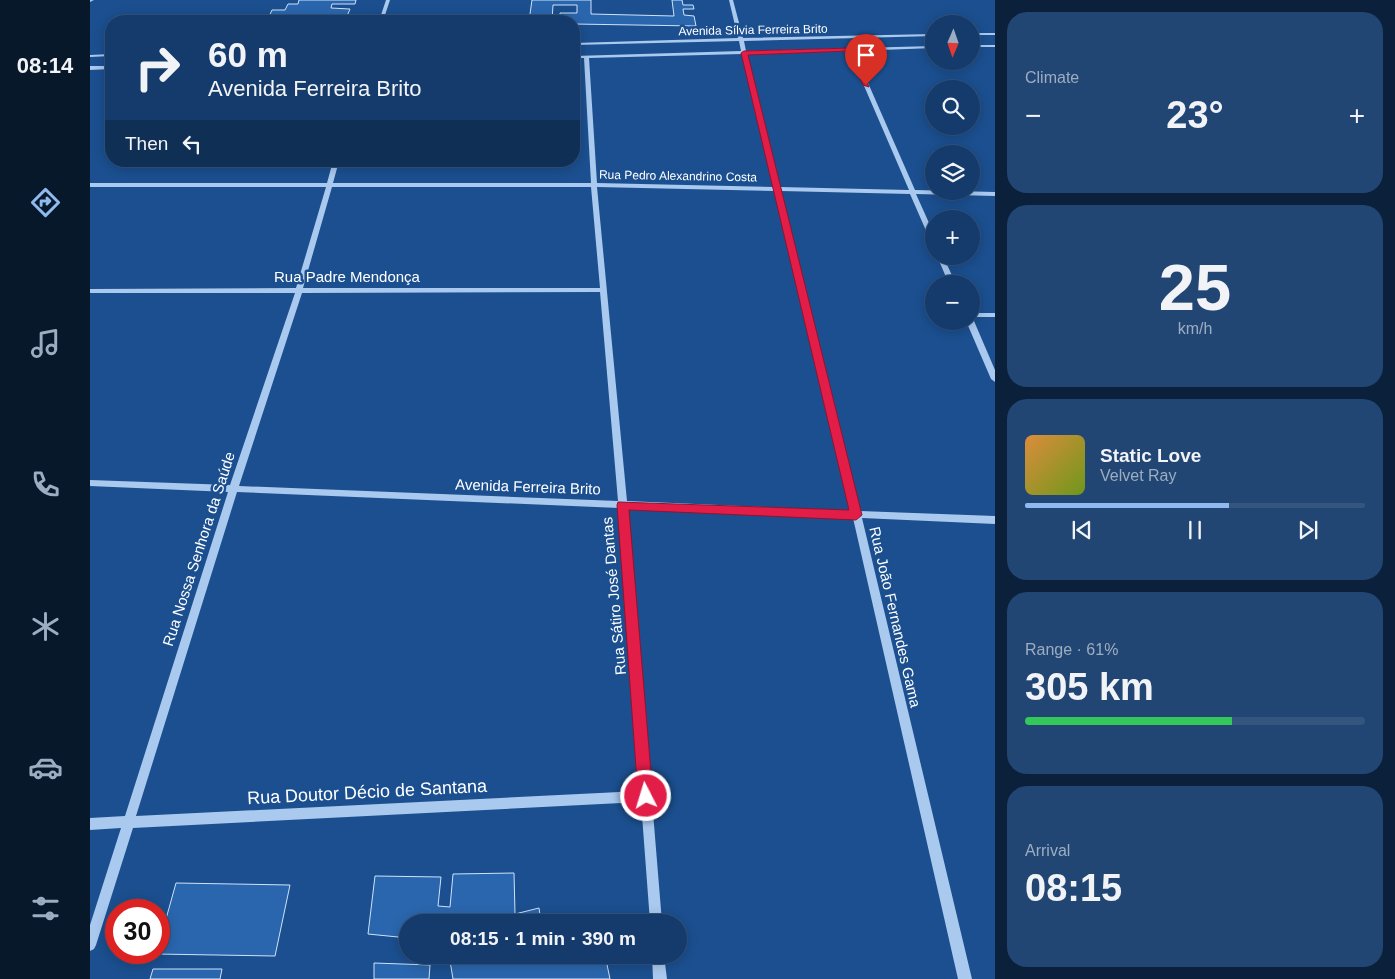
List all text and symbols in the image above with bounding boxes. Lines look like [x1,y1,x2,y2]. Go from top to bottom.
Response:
north arrow [925,15,980,70]
map controls [925,15,980,330]
street label: Avenida Sílvia Ferreira Brito [678,22,828,38]
pin [845,34,887,85]
icon: right [125,35,190,100]
text: 60 m [208,35,288,74]
icon: arrive [852,41,880,69]
text: 08:14 [17,53,73,78]
text: Climate [1025,69,1079,86]
text: Avenida Ferreira Brito [208,76,422,101]
button: search [925,80,980,135]
text: 23° [1166,94,1224,136]
text: − [1025,100,1041,131]
text: + [1349,100,1365,131]
icon: left [178,130,206,158]
text: Then [125,133,168,154]
button: layers [925,145,980,200]
street label: Rua Pedro Alexandrino Costa [599,168,757,184]
icon: directions [28,185,63,220]
button: + [925,210,980,265]
text: 25 [1159,251,1231,324]
street label: Rua Padre Mendonça [274,268,421,285]
button: − [925,275,980,330]
text: km/h [1178,320,1212,337]
icon: music [28,326,63,361]
text: Static Love [1100,445,1201,466]
street label: Rua Nossa Senhora da Saúde [159,449,238,648]
icon: phone [28,467,63,502]
text: Velvet Ray [1100,467,1176,484]
street label: Avenida Ferreira Brito [455,475,601,498]
street label: Rua Sátiro José Dantas [598,516,629,676]
icon: previous [1068,516,1096,544]
icon: pause [1181,516,1209,544]
icon: next [1294,516,1322,544]
street label: Rua João Fernandes Gama [866,525,925,710]
icon: climate [28,609,63,644]
text: Range · 61% [1025,641,1118,658]
text: 305 km [1025,666,1154,708]
icon: car [28,750,63,785]
position arrow [619,769,671,821]
street label: Rua Doutor Décio de Santana [247,776,488,808]
text: Arrival [1025,842,1070,859]
text: 08:15 [1025,867,1122,909]
icon: filters [28,891,63,926]
speed limit sign: 30 [105,899,170,964]
text: 08:15 · 1 min · 390 m [450,928,636,949]

